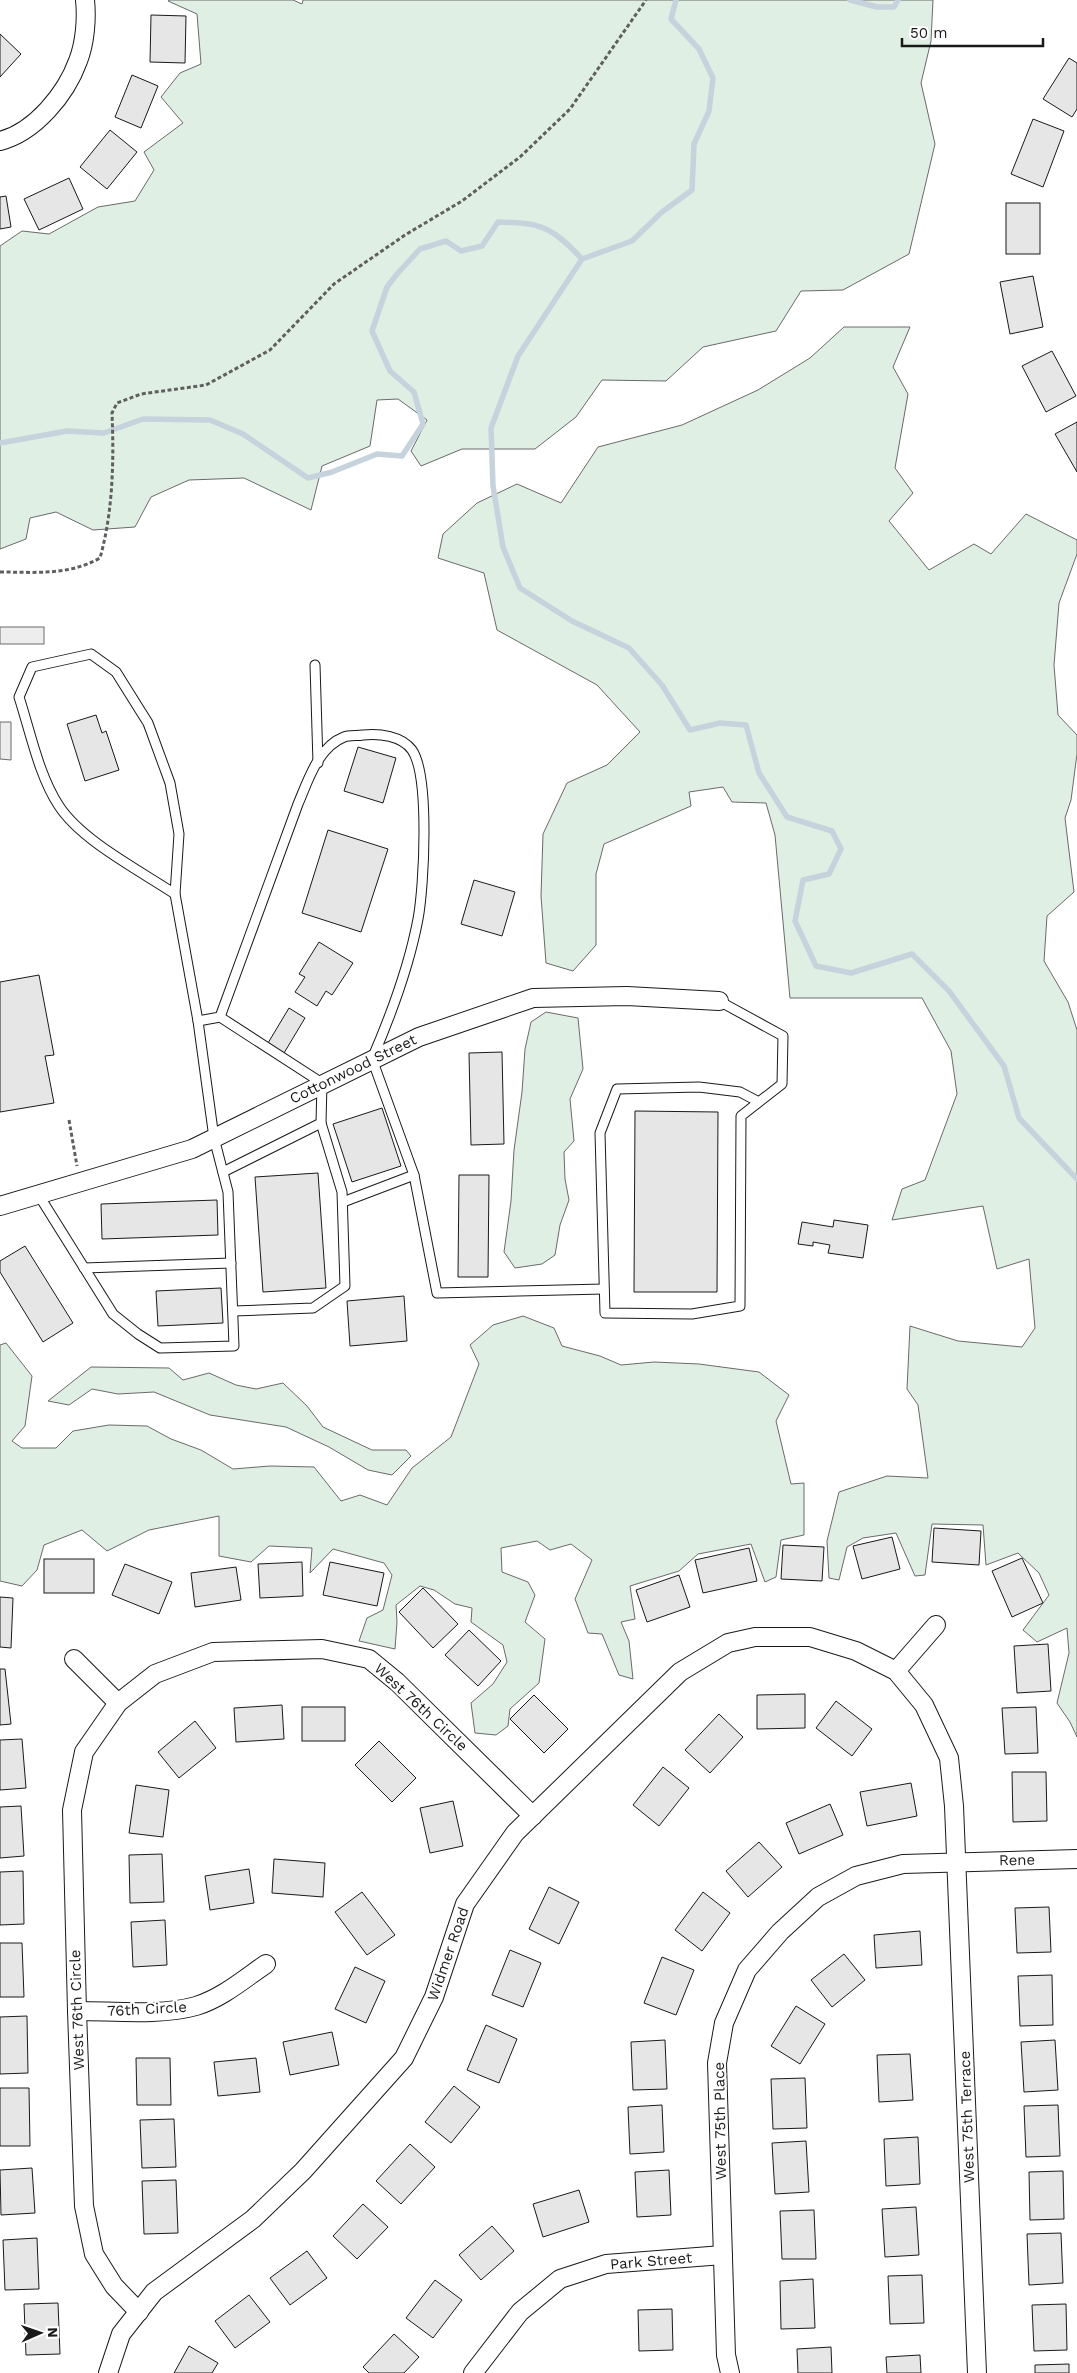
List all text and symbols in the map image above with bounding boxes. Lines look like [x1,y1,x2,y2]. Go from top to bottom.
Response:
scale bar [902,15,1043,47]
text: 50 m [910,24,947,42]
street label: Cottonwood Street [287,1030,420,1108]
street label: West 76th Circle [371,1659,471,1755]
street label: Rene [999,1851,1035,1869]
street label: Widmer Road [423,1905,473,2003]
street label: West 76th Circle [66,1949,88,2071]
street label: 76th Circle [107,1998,187,2020]
street label: West 75th Terrace [956,2051,978,2183]
street label: West 75th Place [710,2062,730,2180]
street label: Park Street [609,2248,693,2274]
north arrow [15,2308,65,2358]
text: N [45,2327,61,2338]

